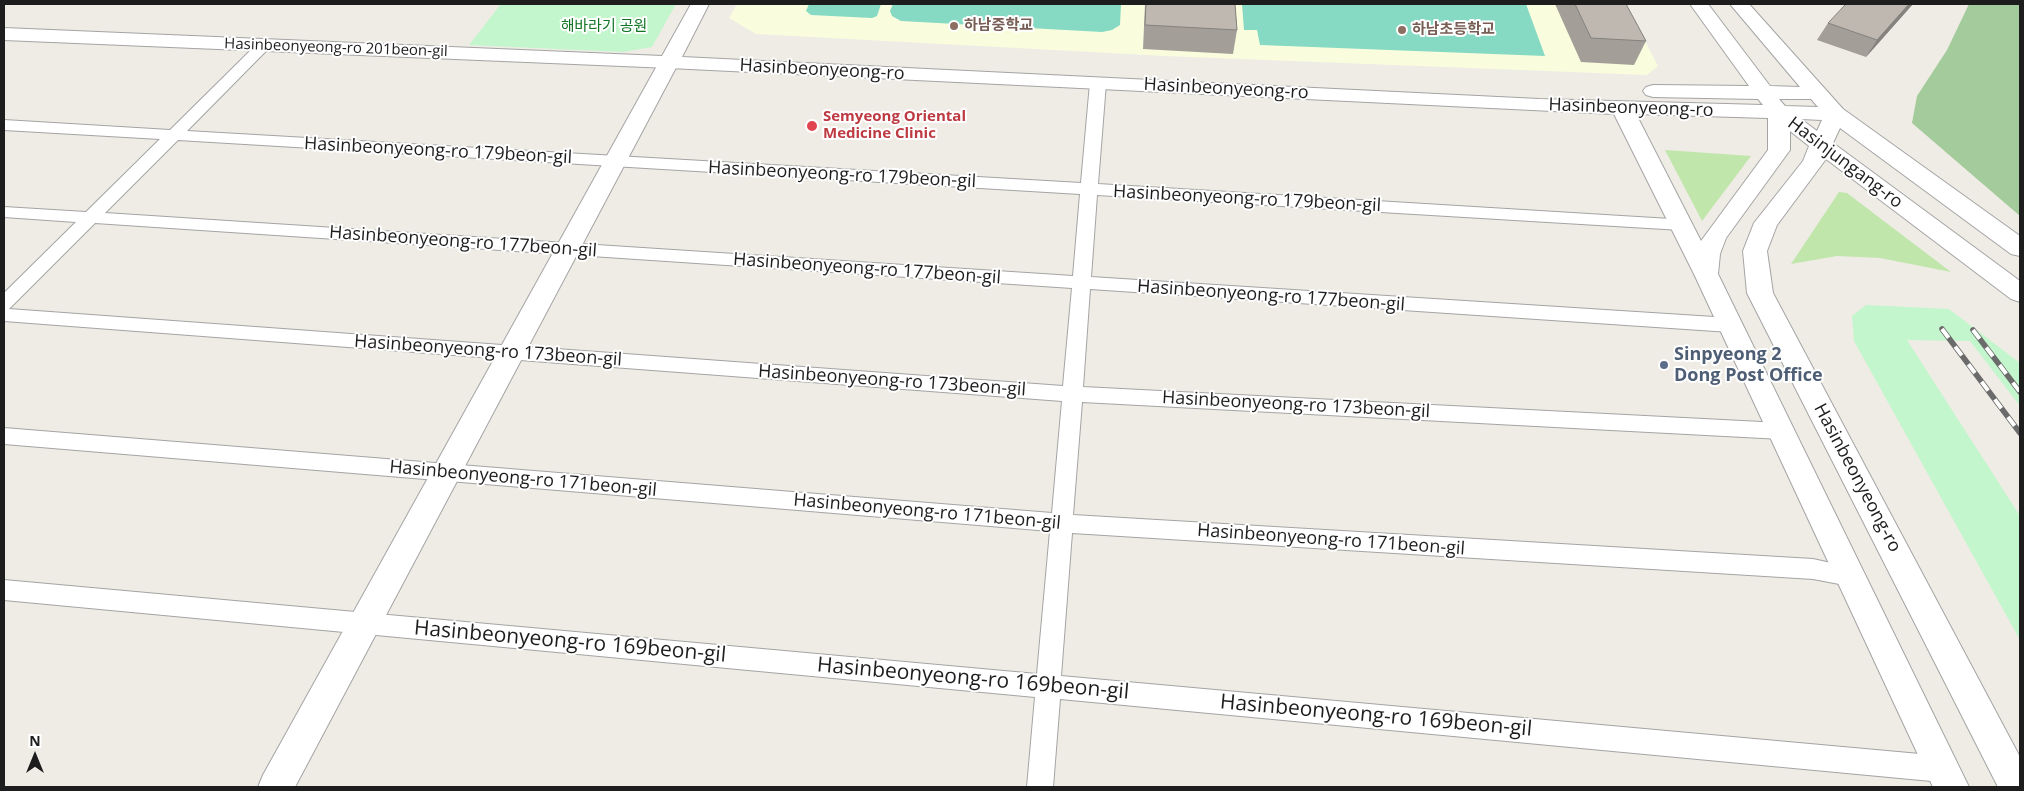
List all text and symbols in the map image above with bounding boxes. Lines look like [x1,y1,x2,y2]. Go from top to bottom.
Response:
place label: 하남중학교 [964,17,1033,35]
park label: 해바라기 공원 [561,18,647,36]
marker: 하남중학교 [948,20,960,32]
place label: 하남초등학교 [1412,21,1495,39]
marker: 하남초등학교 [1396,24,1408,36]
street label: Hasinbeonyeong-ro 201beon-gil [224,35,448,61]
street label: Hasinbeonyeong-ro [739,55,905,85]
street label: Hasinbeonyeong-ro [1143,74,1309,104]
street label: Hasinbeonyeong-ro [1548,94,1714,122]
place label: Semyeong Oriental Medicine Clinic [823,108,966,143]
street label: Hasinjungang-ro [1783,113,1907,213]
marker: Semyeong Oriental Medicine Clinic [805,119,819,133]
street label: Hasinbeonyeong-ro 179beon-gil [303,133,573,169]
street label: Hasinbeonyeong-ro 179beon-gil [707,157,977,193]
street label: Hasinbeonyeong-ro 179beon-gil [1112,181,1382,217]
street label: Hasinbeonyeong-ro 177beon-gil [328,222,598,262]
street label: Hasinbeonyeong-ro 177beon-gil [732,249,1002,289]
street label: Hasinbeonyeong-ro 177beon-gil [1136,276,1406,316]
street label: Hasinbeonyeong-ro 173beon-gil [353,331,623,371]
place label: Sinpyeong 2 Dong Post Office [1674,344,1823,386]
marker: Sinpyeong 2 Dong Post Office [1658,359,1670,371]
street label: Hasinbeonyeong-ro 173beon-gil [757,361,1027,401]
street label: Hasinbeonyeong-ro 173beon-gil [1161,387,1431,423]
street label: Hasinbeonyeong-ro [1809,400,1905,556]
street label: Hasinbeonyeong-ro 171beon-gil [388,457,658,501]
street label: Hasinbeonyeong-ro 171beon-gil [792,490,1062,534]
street label: Hasinbeonyeong-ro 171beon-gil [1196,520,1466,560]
street label: Hasinbeonyeong-ro 169beon-gil [413,616,727,668]
street label: Hasinbeonyeong-ro 169beon-gil [816,653,1130,705]
street label: Hasinbeonyeong-ro 169beon-gil [1219,690,1533,742]
north arrow [10,731,60,781]
text: N [29,731,41,750]

